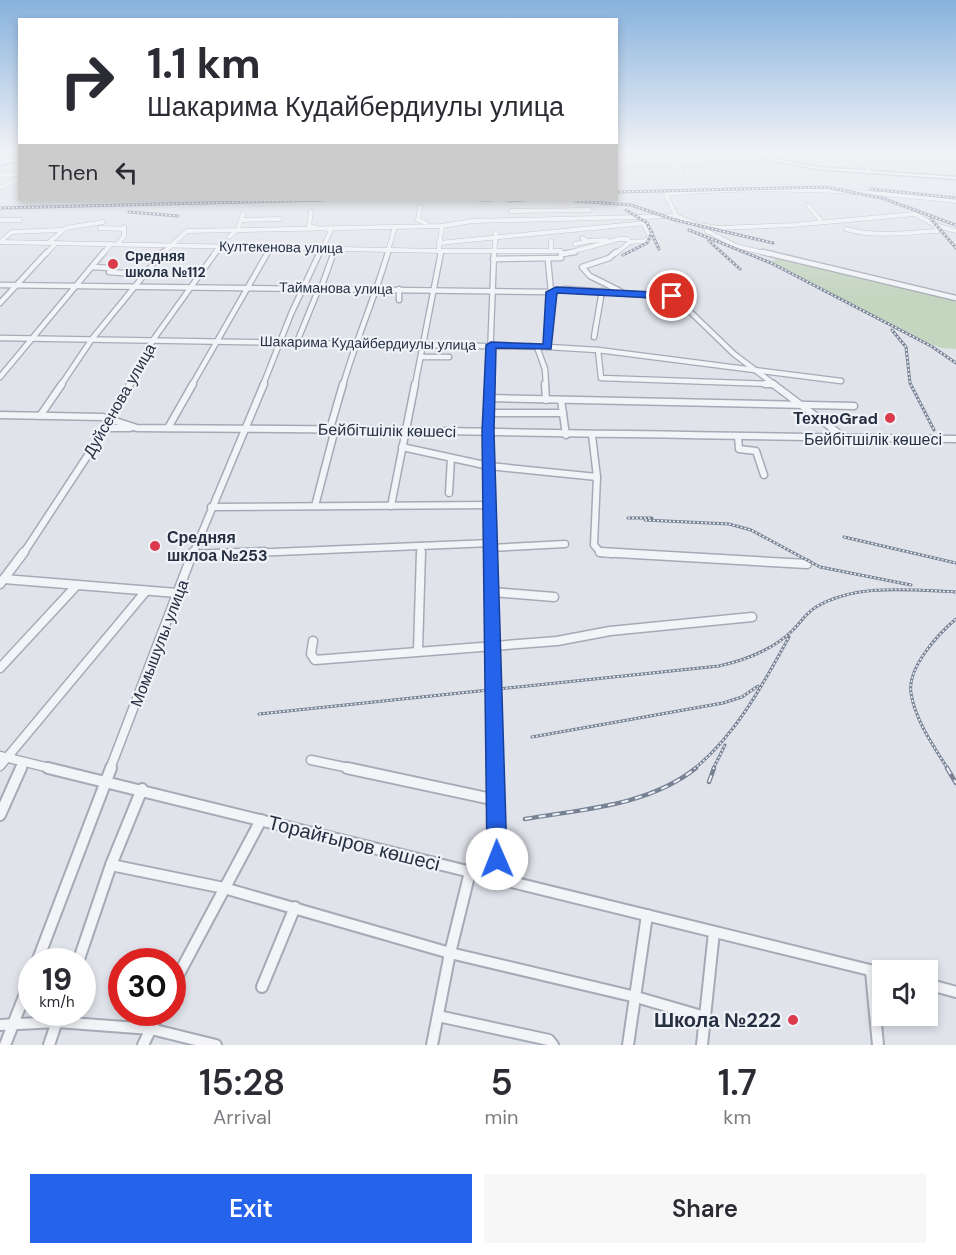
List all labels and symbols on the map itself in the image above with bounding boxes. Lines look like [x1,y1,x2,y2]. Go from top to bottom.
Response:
street label: Култекенова улица [219,237,343,257]
place label: Средняя школа №112 [125,247,206,281]
marker: Средняя школа №112 [106,257,120,271]
pin [646,270,697,321]
street label: Тайманова улица [279,278,393,298]
street label: Шакарима Кудайбердиулы улица [260,332,476,354]
street label: Дуйсенова улица [78,339,161,461]
place label: ТехноGrad [793,408,878,429]
marker: ТехноGrad [883,411,897,425]
street label: Бейбітшілік көшесі [318,419,456,442]
street label: Бейбітшілік көшесі [804,429,942,450]
place label: Средняя шклоа №253 [167,527,268,566]
marker: Средняя шклоа №253 [148,539,162,553]
street label: Момышулы улица [126,577,193,710]
street label: Торайғыров көшесі [265,809,443,877]
position arrow [465,827,529,891]
speed limit sign: 30 [108,948,186,1026]
place label: Школа №222 [654,1007,781,1033]
marker: Школа №222 [786,1013,800,1027]

